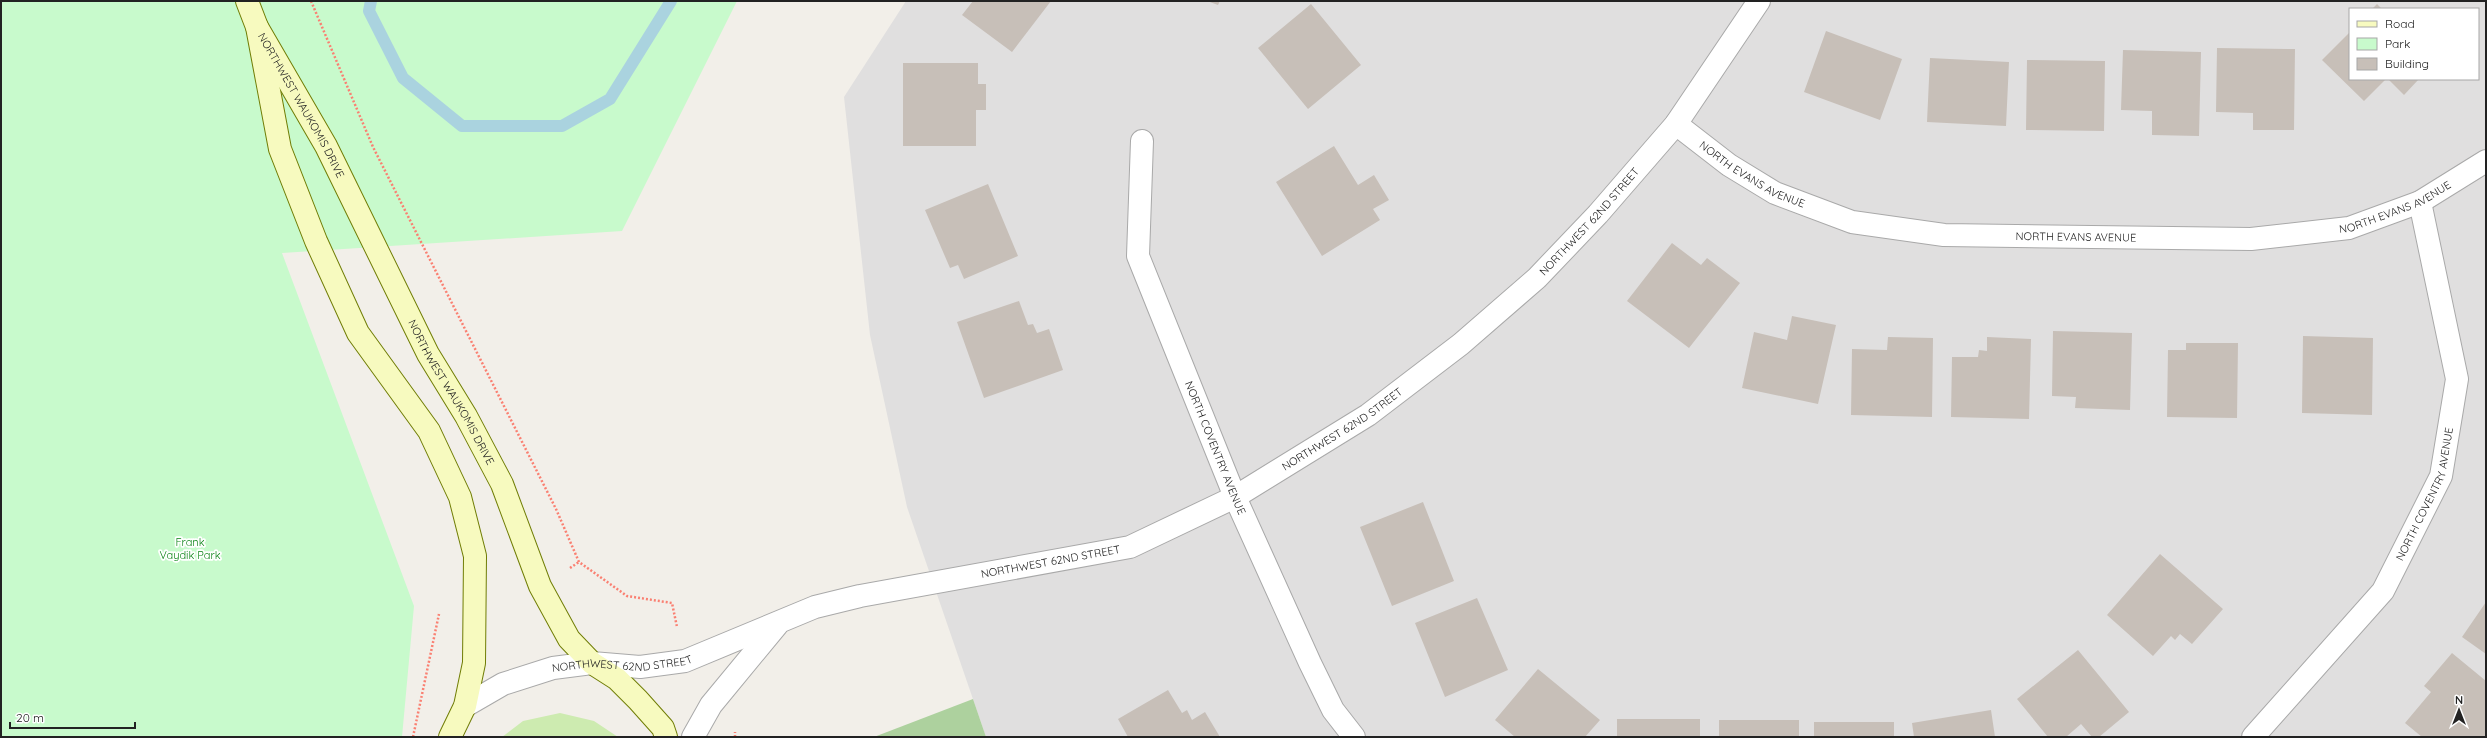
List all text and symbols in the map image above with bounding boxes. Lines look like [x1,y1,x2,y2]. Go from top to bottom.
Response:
legend [2349,8,2479,80]
text: Road [2385,16,2415,31]
street label: NORTHWEST WAUKOMIS DRIVE [255,30,348,180]
text: Park [2385,36,2410,51]
text: Building [2385,56,2429,71]
street label: NORTH EVANS AVENUE [1697,138,1807,211]
street label: NORTHWEST 62ND STREET [1536,164,1642,278]
street label: NORTH EVANS AVENUE [2338,178,2453,236]
street label: NORTH EVANS AVENUE [2016,229,2136,245]
street label: NORTHWEST WAUKOMIS DRIVE [405,317,498,467]
street label: NORTH COVENTRY AVENUE [1182,379,1249,517]
street label: NORTHWEST 62ND STREET [1279,384,1405,473]
street label: NORTH COVENTRY AVENUE [2392,426,2456,563]
park label: Frank Vaydik Park [159,535,221,562]
street label: NORTHWEST 62ND STREET [980,542,1122,581]
street label: NORTHWEST 62ND STREET [551,652,695,675]
north arrow [2439,690,2479,730]
text: N [2455,693,2463,707]
scale bar [10,704,135,730]
text: 20 m [16,710,44,725]

